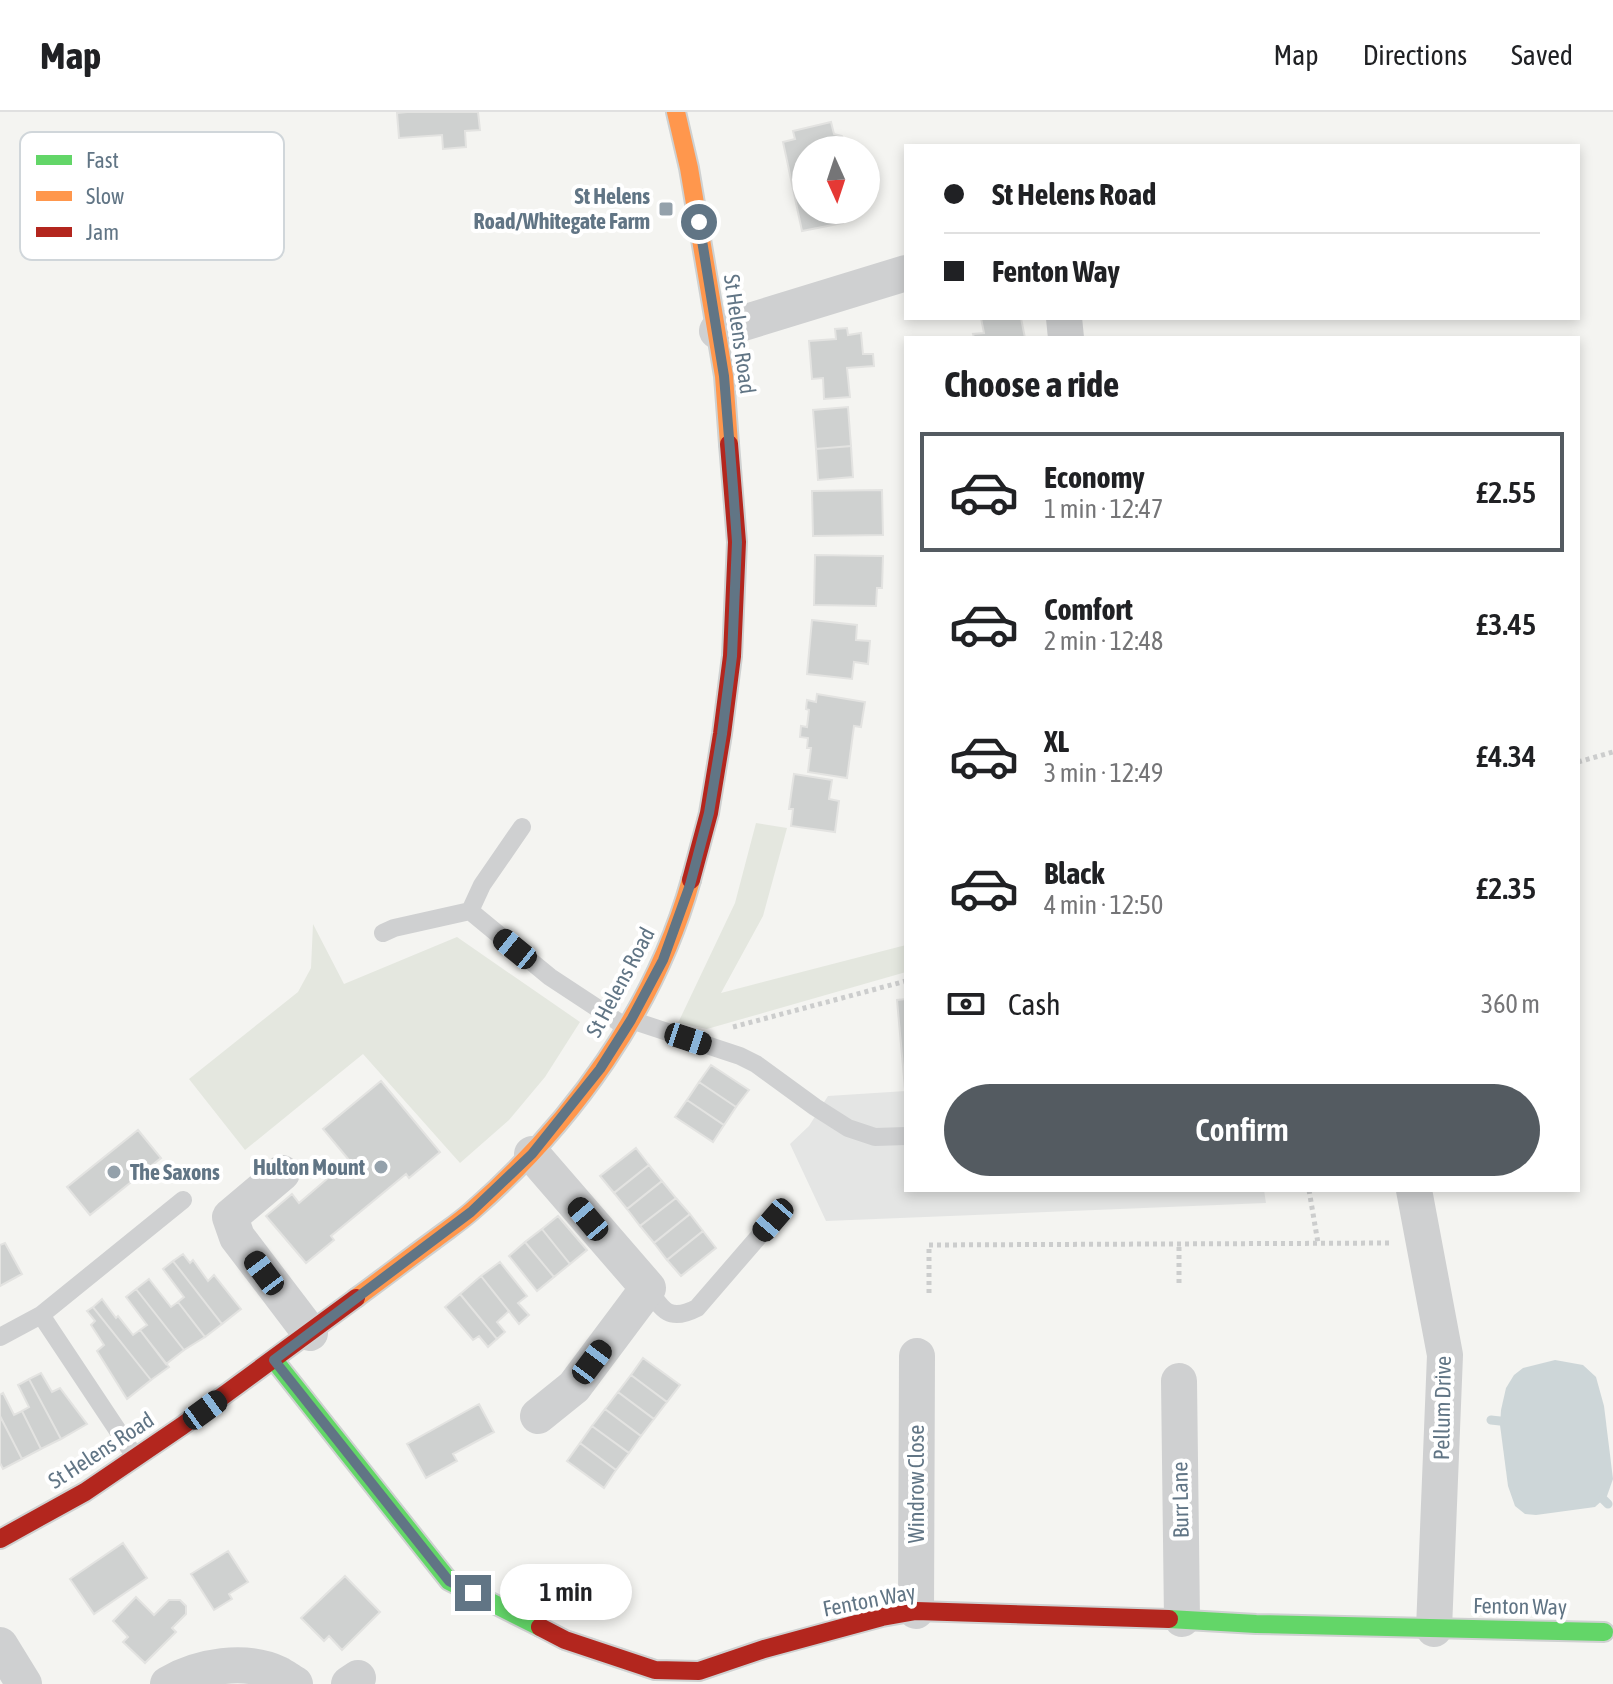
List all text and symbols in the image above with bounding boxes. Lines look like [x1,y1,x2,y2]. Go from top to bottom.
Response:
text: Map [40,34,101,77]
text: Map [1274,39,1319,71]
text: Directions [1363,39,1467,71]
text: Saved [1511,39,1573,71]
legend [20,132,284,260]
north arrow [792,136,880,224]
map controls [792,136,880,224]
text: Fast [86,147,119,173]
text: St Helens Road [992,177,1156,211]
text: Slow [86,183,124,209]
place label: St Helens Road/Whitegate Farm [473,183,650,234]
marker: St Helens Road/Whitegate Farm [657,200,675,218]
route start [681,204,717,240]
text: Jam [86,219,119,245]
text: Fenton Way [992,254,1120,288]
street label: St Helens Road [719,273,761,395]
text: Choose a ride [944,363,1119,405]
icon: car [948,456,1020,528]
text: Economy [1044,460,1145,494]
text: £2.55 [1476,475,1536,509]
text: 1 min · 12:47 [1044,494,1163,524]
icon: car [948,588,1020,660]
text: Comfort [1044,592,1133,626]
text: £3.45 [1476,607,1536,641]
text: 2 min · 12:48 [1044,626,1163,656]
icon: car [948,720,1020,792]
text: XL [1044,724,1069,758]
text: £4.34 [1476,739,1536,773]
text: 3 min · 12:49 [1044,758,1163,788]
icon: car [948,852,1020,924]
text: Black [1044,856,1104,890]
text: £2.35 [1476,871,1536,905]
text: 4 min · 12:50 [1044,890,1163,920]
street label: St Helens Road [580,923,660,1041]
car [489,925,541,973]
icon: cash [944,982,988,1026]
text: Cash [1008,987,1061,1021]
text: 360 m [1481,989,1540,1019]
car [661,1020,715,1058]
button: Confirm [944,1084,1540,1176]
place label: Hulton Mount [253,1154,366,1180]
marker: Hulton Mount [372,1158,390,1176]
place label: The Saxons [130,1159,220,1185]
marker: The Saxons [105,1163,123,1181]
car [563,1193,613,1245]
car [748,1194,798,1246]
car [240,1247,288,1299]
car [568,1336,616,1388]
street label: Pellum Drive [1428,1356,1456,1460]
car [179,1386,231,1434]
street label: St Helens Road [43,1406,159,1494]
street label: Windrow Close [903,1425,929,1543]
street label: Burr Lane [1166,1462,1194,1538]
callout: 1 min [501,1565,633,1621]
route end [455,1575,491,1611]
text: 1 min [539,1577,593,1607]
street label: Fenton Way [820,1578,918,1622]
street label: Fenton Way [1473,1592,1567,1620]

